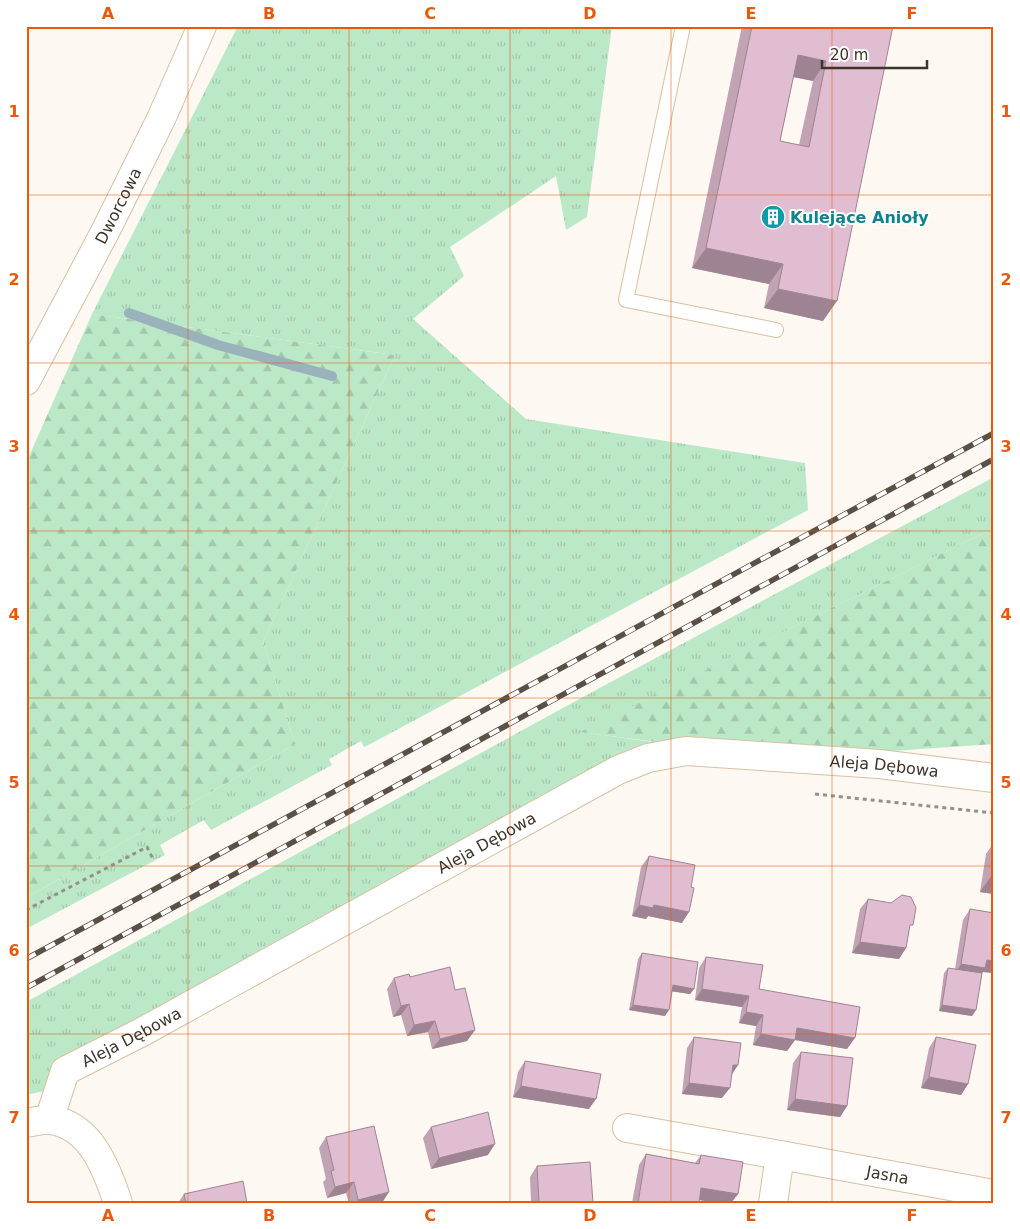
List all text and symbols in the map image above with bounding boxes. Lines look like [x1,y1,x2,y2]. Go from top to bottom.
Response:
text: A [102,4,115,23]
text: B [263,4,275,23]
text: C [424,4,436,23]
text: D [583,4,597,23]
text: E [746,4,756,23]
text: F [907,4,917,23]
scale bar [822,38,928,70]
text: 20 m [830,46,868,64]
text: 1 [8,102,20,121]
text: 1 [1000,102,1012,121]
street label: Dworcowa [91,165,145,247]
building icon: Kulejące Anioły [760,204,786,230]
place label: Kulejące Anioły [790,208,929,227]
text: 2 [8,270,20,289]
text: 2 [1000,270,1012,289]
text: 3 [8,437,20,456]
text: 3 [1000,437,1012,456]
text: 4 [8,605,20,624]
text: 4 [1000,605,1012,624]
street label: Aleja Dębowa [829,752,940,781]
text: 5 [8,773,20,792]
text: 5 [1000,773,1012,792]
street label: Aleja Dębowa [434,808,539,878]
text: 6 [8,941,20,960]
text: 6 [1000,941,1012,960]
street label: Aleja Dębowa [78,1003,184,1071]
text: 7 [8,1108,20,1127]
text: 7 [1000,1108,1012,1127]
street label: Jasna [864,1162,910,1188]
text: A [102,1206,115,1225]
text: B [263,1206,275,1225]
text: C [424,1206,436,1225]
text: D [583,1206,597,1225]
text: E [746,1206,756,1225]
text: F [907,1206,917,1225]

